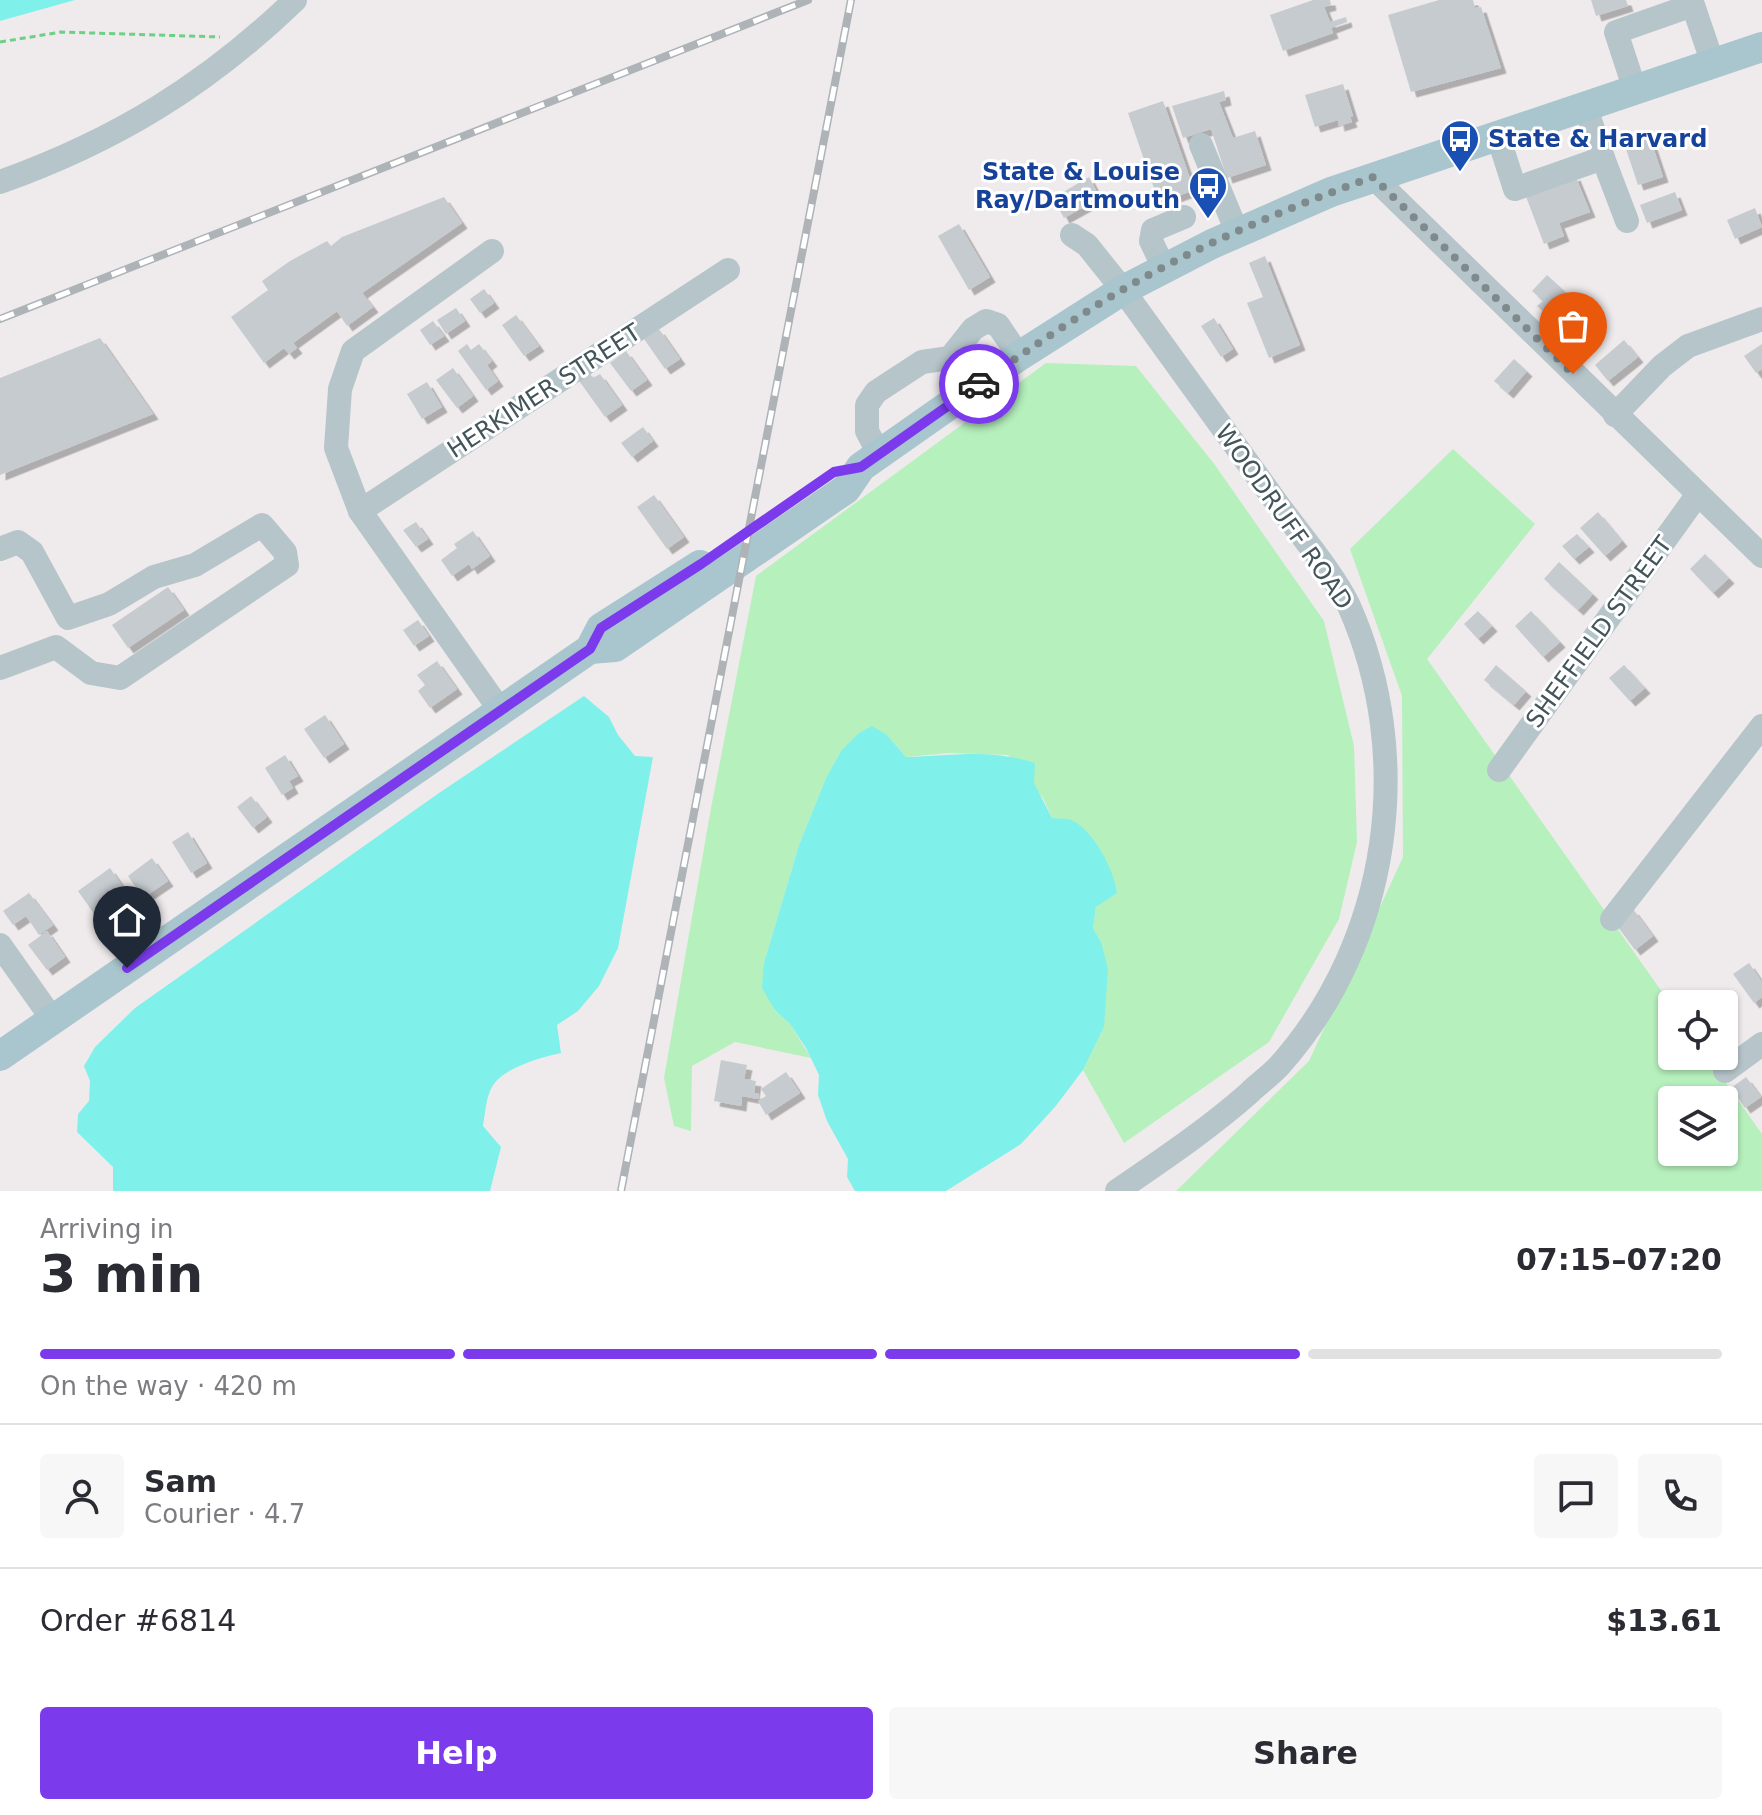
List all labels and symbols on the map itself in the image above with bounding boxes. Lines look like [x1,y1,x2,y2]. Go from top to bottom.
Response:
bus stop icon: State & Harvard [1439,118,1481,173]
place label: State & Harvard [1488,125,1707,153]
place label: State & Louise Ray/Dartmouth [975,158,1180,214]
bus stop icon: State & Louise Ray/Dartmouth [1187,165,1229,220]
pin [1539,292,1607,374]
street label: HERKIMER STREET [442,318,646,464]
courier [939,344,1019,424]
street label: WOODRUFF ROAD [1210,419,1358,615]
street label: SHEFFIELD STREET [1520,531,1678,733]
pin [93,886,161,968]

